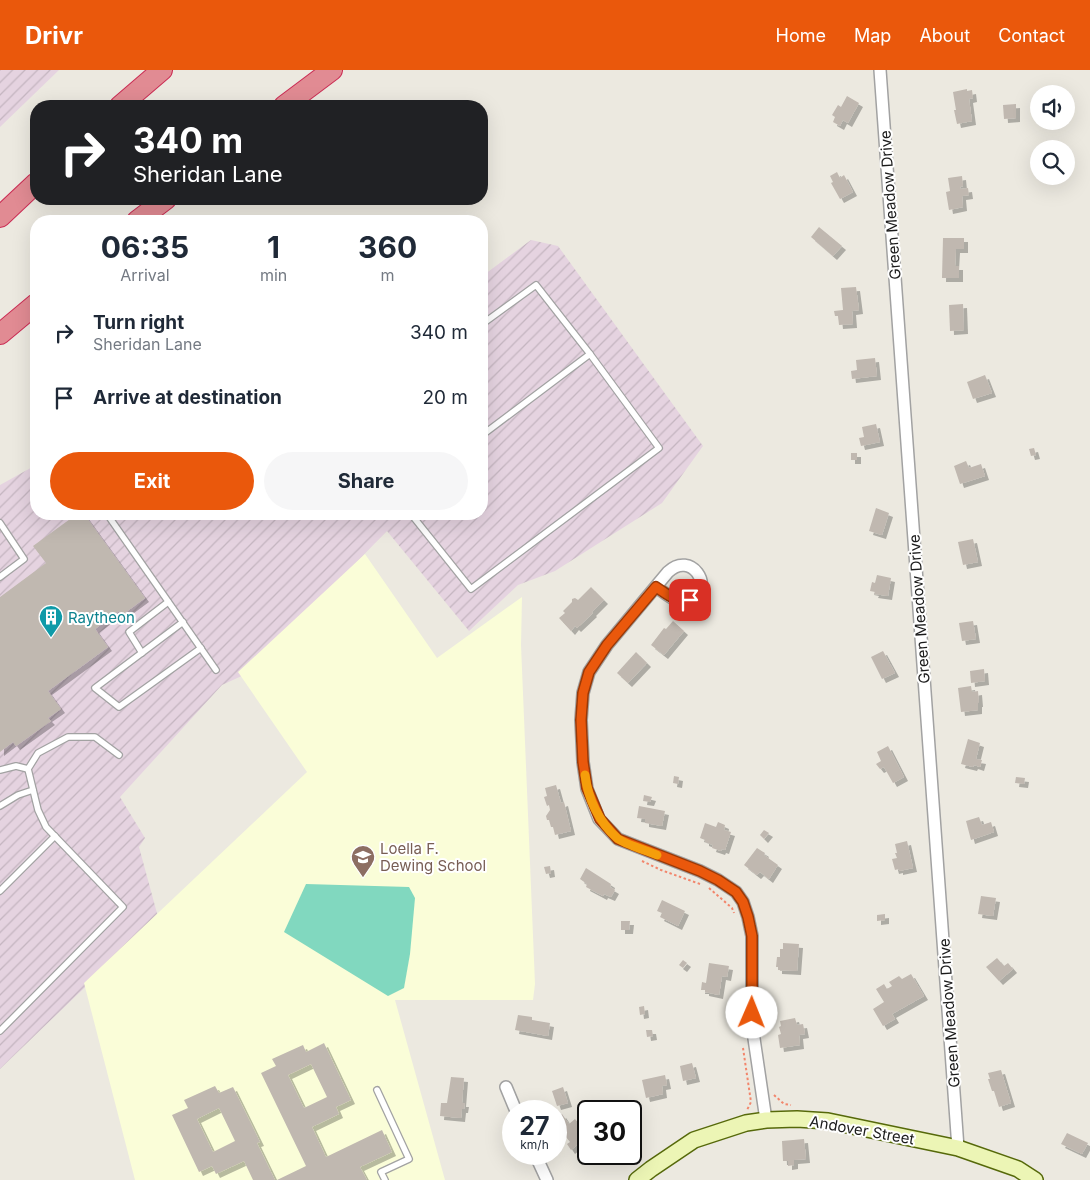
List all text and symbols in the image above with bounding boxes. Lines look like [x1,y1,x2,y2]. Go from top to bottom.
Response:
text: Drivr [25,21,83,50]
text: Home [776,25,826,46]
text: Map [854,25,891,46]
text: About [919,25,970,46]
text: Contact [998,25,1065,46]
map controls [1030,85,1075,185]
button: sound [1030,85,1075,130]
text: 340 m [133,119,243,161]
icon: right [50,120,115,185]
street label: Green Meadow Drive [875,130,905,280]
button: search [1030,140,1075,185]
text: Sheridan Lane [133,161,283,187]
text: 06:35 [101,229,189,265]
text: 1 [267,229,280,265]
text: 360 [358,229,417,265]
text: Arrival [120,265,170,285]
text: min [260,265,287,285]
text: m [381,265,395,285]
text: Turn right [93,311,184,334]
icon: right [50,319,78,347]
text: 340 m [410,321,468,344]
text: Sheridan Lane [93,334,202,354]
icon: arrive [50,384,78,412]
text: Arrive at destination [93,386,282,409]
text: 20 m [422,386,468,409]
button: Exit [50,452,254,510]
button: Share [264,452,468,510]
street label: Green Meadow Drive [904,534,934,684]
pin [669,579,711,621]
icon: arrive [676,586,704,614]
building icon: Raytheon [38,604,64,638]
place label: Raytheon [68,608,135,627]
place label: Loella F. Dewing School [380,839,486,875]
school or university icon: Loella F. Dewing School [350,844,376,878]
street label: Green Meadow Drive [934,938,964,1088]
position arrow [725,986,777,1038]
speed limit sign: 30 [577,1100,642,1165]
text: 27 [519,1111,550,1141]
street label: Andover Street [808,1111,916,1149]
text: km/h [520,1137,549,1152]

